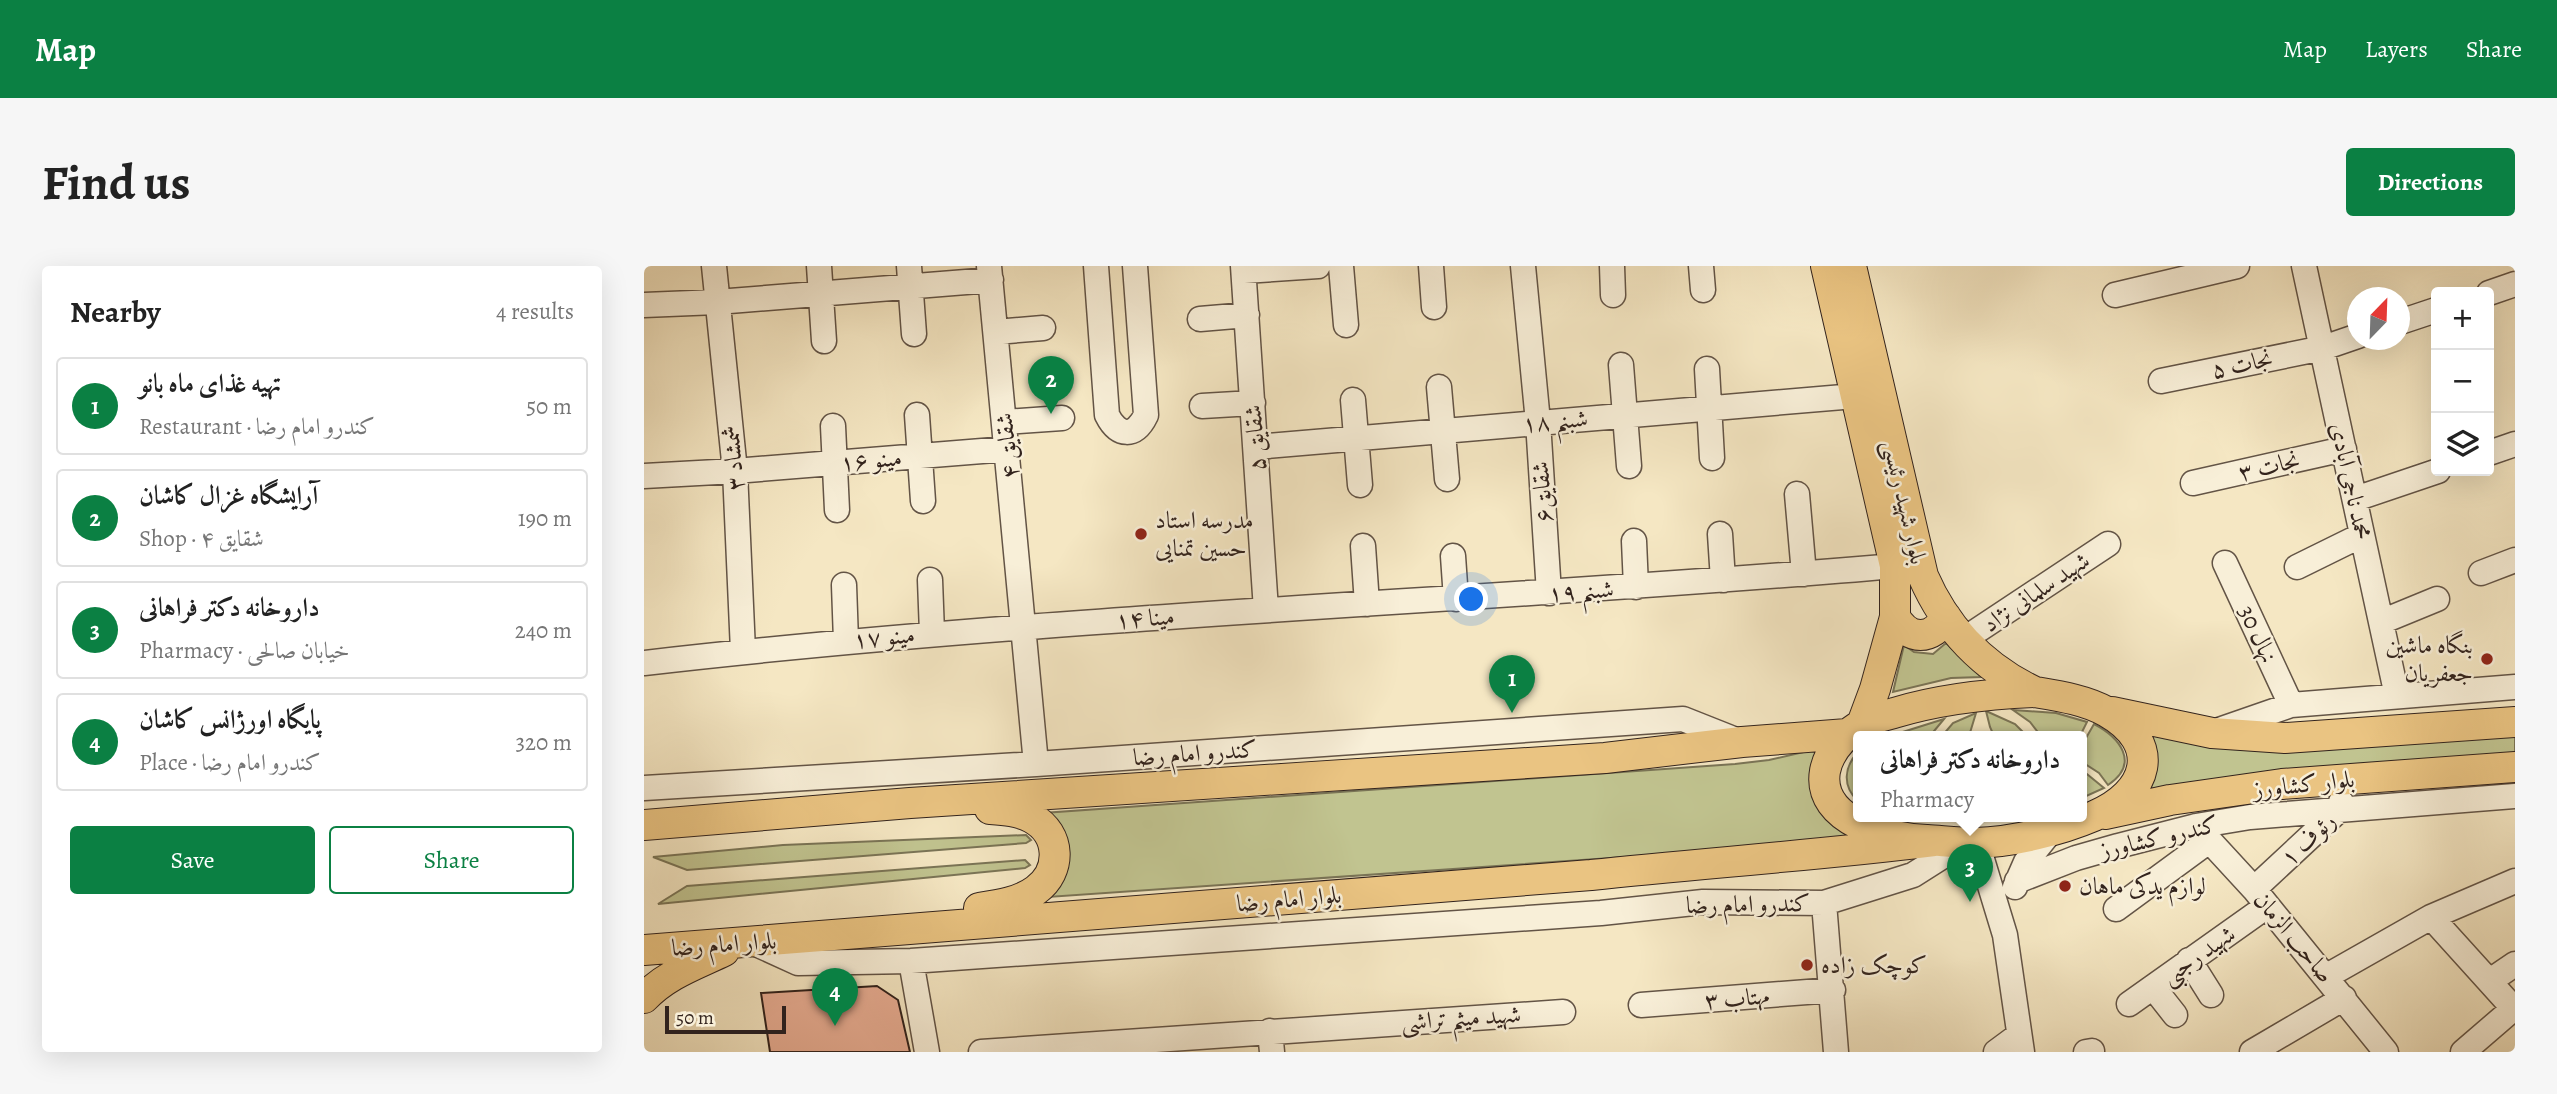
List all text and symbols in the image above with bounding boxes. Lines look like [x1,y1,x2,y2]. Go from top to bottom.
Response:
text: Map [35,27,96,72]
text: Map [2283,33,2327,65]
text: Layers [2365,33,2428,65]
text: Share [2466,33,2522,65]
button: Directions [2346,148,2515,216]
text: Find us [42,149,190,216]
north arrow [2347,287,2410,350]
map controls [2431,287,2494,476]
button: + [2431,287,2494,350]
text: Nearby [70,292,161,332]
text: 4 results [496,296,574,327]
street label: نجات ۵ [2208,342,2276,386]
button: − [2431,350,2494,413]
pin: 2 [1028,356,1074,414]
text: تهیه غذای ماه بانو [139,366,281,401]
text: 1 [91,391,99,422]
text: 50 m [526,391,572,422]
street label: شبنم ۱۸ [1521,402,1590,448]
street label: شقایق ۵ [1237,404,1273,472]
text: Restaurant · کندرو امام رضا [139,411,375,442]
street label: شقایق ۴ [988,411,1026,481]
button: layers [2431,413,2494,476]
street label: محمد ناجی آبادی [2323,419,2379,543]
street label: شمشاد ۳ [714,424,752,492]
street label: بلوار شهید رئیسی [1874,437,1935,568]
street label: مینو ۱۶ [839,441,903,479]
street label: نجات ۳ [2235,443,2303,489]
street label: شقایق۶ [1524,460,1560,524]
text: آرایشگاه غزال کاشان [139,478,318,513]
text: 2 [89,503,101,534]
text: 190 m [518,503,572,534]
place label: مدرسه استاد حسین تمنایی [1155,504,1254,564]
text: Shop · شقایق ۴ [139,523,264,554]
marker: مدرسه استاد حسین تمنایی [1133,526,1149,542]
street label: شهید سلمانی نژاد [1976,544,2096,640]
street label: شبنم ۱۹ [1547,573,1615,617]
your location [1454,582,1488,616]
text: داروخانه دکتر فراهانی [139,590,320,625]
street label: مینا ۱۴ [1114,600,1176,636]
street label: نهال 30 [2231,600,2285,668]
text: 3 [90,615,100,646]
text: 240 m [515,615,572,646]
street label: مینو ۱۷ [852,618,916,656]
place label: بنگاه ماشین جعفریان [2386,629,2473,689]
text: Pharmacy · خیابان صالحی [139,635,350,666]
marker: بنگاه ماشین جعفریان [2479,651,2495,667]
pin: 1 [1489,655,1535,713]
text: پایگاه اورژانس کاشان [139,702,321,737]
text: 4 [90,727,100,758]
text: 320 m [516,727,572,758]
popup [1853,731,2087,822]
street label: کندرو امام رضا [1132,733,1259,778]
text: داروخانه دکتر فراهانی [1880,742,2060,777]
text: Place · کندرو امام رضا [139,747,321,778]
street label: بلوار کشاورز [2250,763,2356,805]
text: Pharmacy [1880,784,1974,815]
street label: رئوف ۱ [2273,805,2343,873]
street label: کندرو کشاورز [2095,808,2221,867]
button: Save [70,826,315,894]
button: Share [329,826,574,894]
pin: 3 [1947,844,1993,902]
place label: لوازم یدکی ماهان [2079,870,2206,907]
street label: بلوار امام رضا [1235,878,1343,925]
marker: لوازم یدکی ماهان [2057,878,2073,894]
street label: صاحب الزمان [2246,885,2342,989]
street label: کندرو امام رضا [1686,887,1811,926]
street label: شهید رجبی [2154,918,2244,995]
street label: بلوار امام رضا [670,924,778,969]
place label: کوچک زاده [1821,949,1927,981]
marker: کوچک زاده [1799,957,1815,973]
pin: 4 [812,968,858,1026]
street label: مهتاب ۳ [1703,979,1771,1017]
street label: شهید میثم تراشی [1400,998,1523,1046]
scale bar [665,1003,786,1035]
text: 50 m [676,1005,714,1031]

